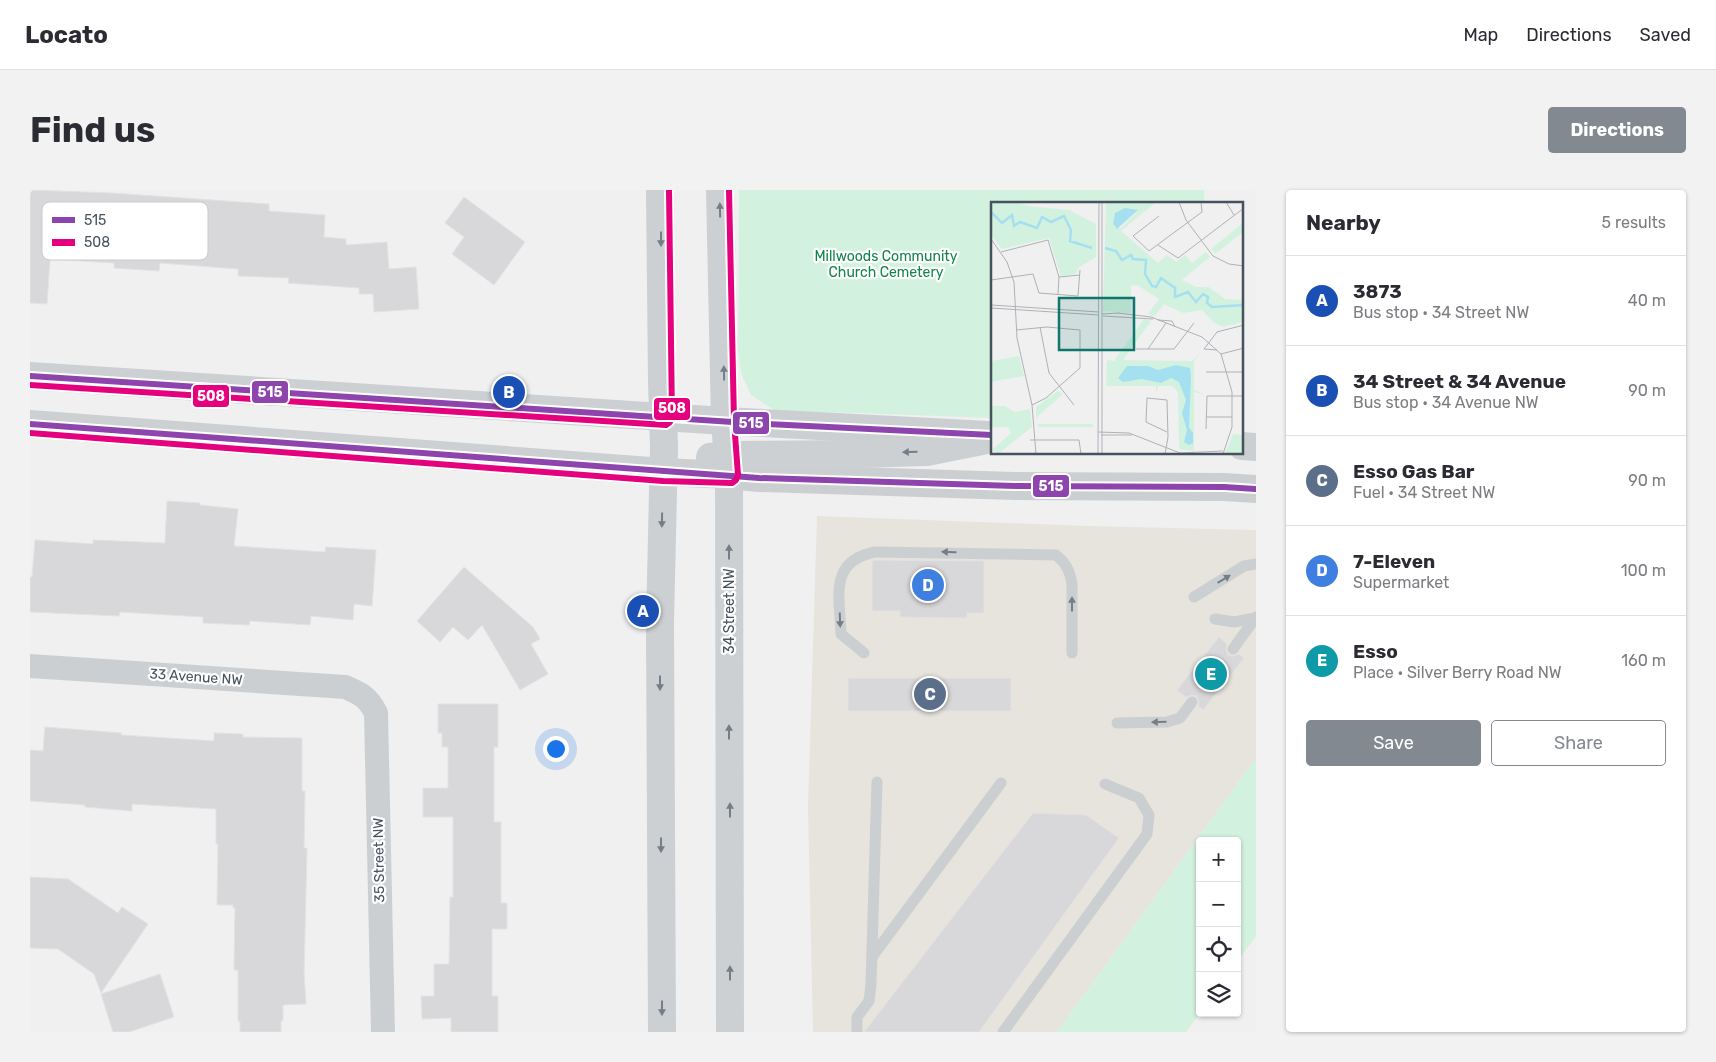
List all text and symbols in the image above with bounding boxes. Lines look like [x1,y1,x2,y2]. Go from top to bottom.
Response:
text: Locato [25,21,108,49]
text: Map [1463,24,1498,46]
text: Directions [1526,24,1612,46]
text: Saved [1640,24,1691,46]
button: Directions [1548,107,1686,153]
text: Find us [30,109,155,151]
legend [42,202,208,260]
one-way arrow [716,202,724,218]
inset map [991,202,1244,455]
text: Nearby [1306,210,1381,235]
text: 515 [84,212,106,229]
text: 5 results [1602,213,1666,232]
one-way arrow [657,231,665,247]
text: 508 [84,234,110,251]
park label: Millwoods Community Church Cemetery [814,248,958,281]
text: 3873 [1353,280,1402,303]
text: A [1316,291,1328,310]
text: 40 m [1628,291,1666,310]
text: Bus stop · 34 Street NW [1353,303,1529,322]
one-way arrow [720,364,728,380]
text: 34 Street & 34 Avenue [1353,370,1566,393]
pin: B [493,373,525,411]
line badge: 515 [251,380,289,404]
text: B [1316,381,1328,400]
text: 90 m [1628,381,1666,400]
line badge: 508 [192,384,230,408]
text: 515 [258,384,282,401]
text: 508 [197,388,225,405]
text: Bus stop · 34 Avenue NW [1353,393,1539,412]
line badge: 508 [653,397,691,421]
text: 508 [658,400,686,417]
line badge: 515 [732,411,770,435]
text: 515 [739,415,763,432]
one-way arrow [901,449,917,457]
text: Esso Gas Bar [1353,460,1474,483]
text: C [1316,471,1328,490]
text: 90 m [1628,471,1666,490]
line badge: 515 [1032,474,1070,498]
text: 515 [1039,478,1063,495]
text: Fuel · 34 Street NW [1353,483,1495,502]
one-way arrow [657,513,665,529]
one-way arrow [724,543,732,559]
one-way arrow [940,548,956,556]
text: 7-Eleven [1353,550,1435,573]
text: D [1316,561,1328,580]
text: 100 m [1621,561,1666,580]
pin: D [912,566,944,604]
street label: 34 Street NW [721,568,738,654]
text: Supermarket [1353,573,1449,592]
one-way arrow [1217,574,1231,583]
pin: A [627,592,659,630]
one-way arrow [1068,596,1076,612]
one-way arrow [837,612,845,628]
text: Esso [1353,640,1398,663]
text: E [1317,651,1327,670]
text: 160 m [1621,651,1666,670]
pin: E [1195,655,1227,693]
text: Place · Silver Berry Road NW [1353,663,1562,682]
street label: 33 Avenue NW [149,665,243,689]
one-way arrow [656,675,664,691]
pin: C [914,675,946,713]
one-way arrow [1151,718,1167,726]
button: Save [1306,720,1481,766]
button: Share [1491,720,1666,766]
one-way arrow [725,723,733,739]
your location [543,736,569,762]
one-way arrow [726,802,734,818]
street label: 35 Street NW [370,817,388,903]
map controls [1196,837,1241,1017]
button: + [1196,837,1241,882]
one-way arrow [657,838,665,854]
button: − [1196,882,1241,927]
button: locate [1196,927,1241,972]
one-way arrow [726,965,734,981]
button: layers [1196,972,1241,1017]
one-way arrow [658,1000,666,1016]

